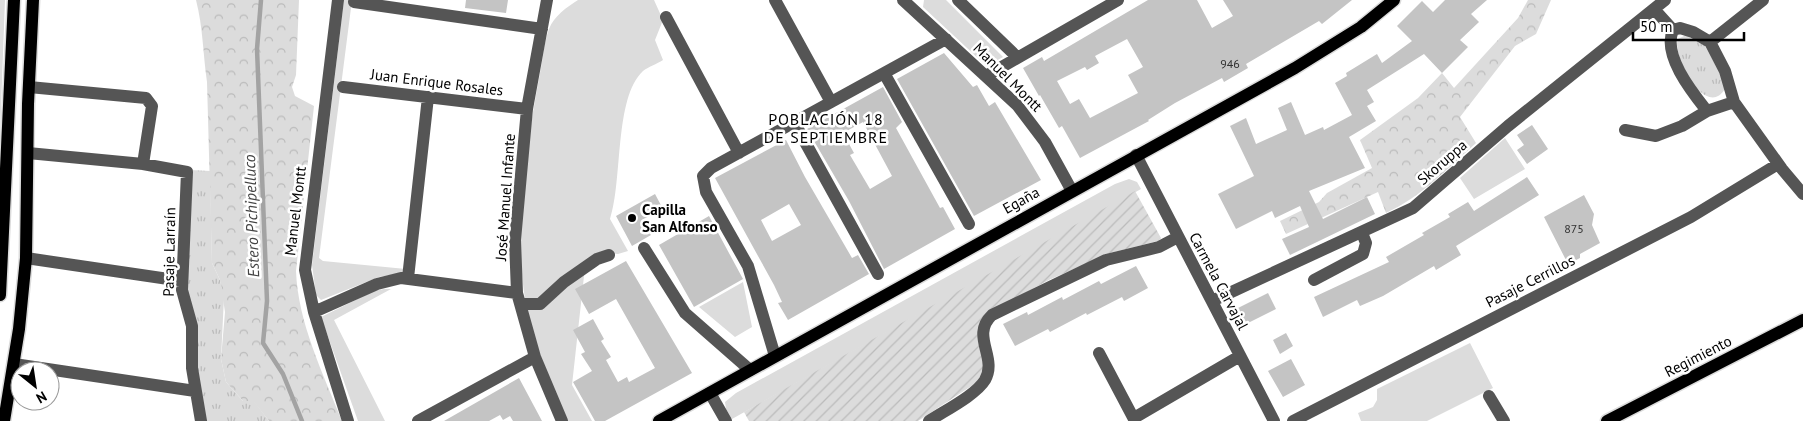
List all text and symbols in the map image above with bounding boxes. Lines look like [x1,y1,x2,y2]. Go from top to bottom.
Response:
scale bar [1633,10,1744,42]
text: 50 m [1640,17,1673,36]
street label: Manuel Montt [970,39,1046,115]
house number: 946 [1220,56,1240,71]
street label: Juan Enrique Rosales [369,64,504,100]
district label: POBLACIÓN 18 DE SEPTIEMBRE [764,109,888,147]
street label: José Manuel Infante [491,133,519,262]
street label: Skoruppa [1413,135,1471,189]
water label: Estero Pichipelluco [239,154,263,278]
street label: Manuel Montt [280,165,310,257]
street label: Egaña [999,182,1043,218]
place label: Capilla San Alfonso [642,200,718,236]
street label: Pasaje Larraín [159,207,179,297]
marker: Capilla San Alfonso [626,212,638,224]
house number: 875 [1564,221,1584,236]
street label: Carmela Carvajal [1185,229,1253,334]
street label: Pasaje Cerrillos [1482,250,1578,312]
street label: Regimiento [1661,331,1735,381]
north arrow [10,361,60,411]
text: N [33,387,50,407]

